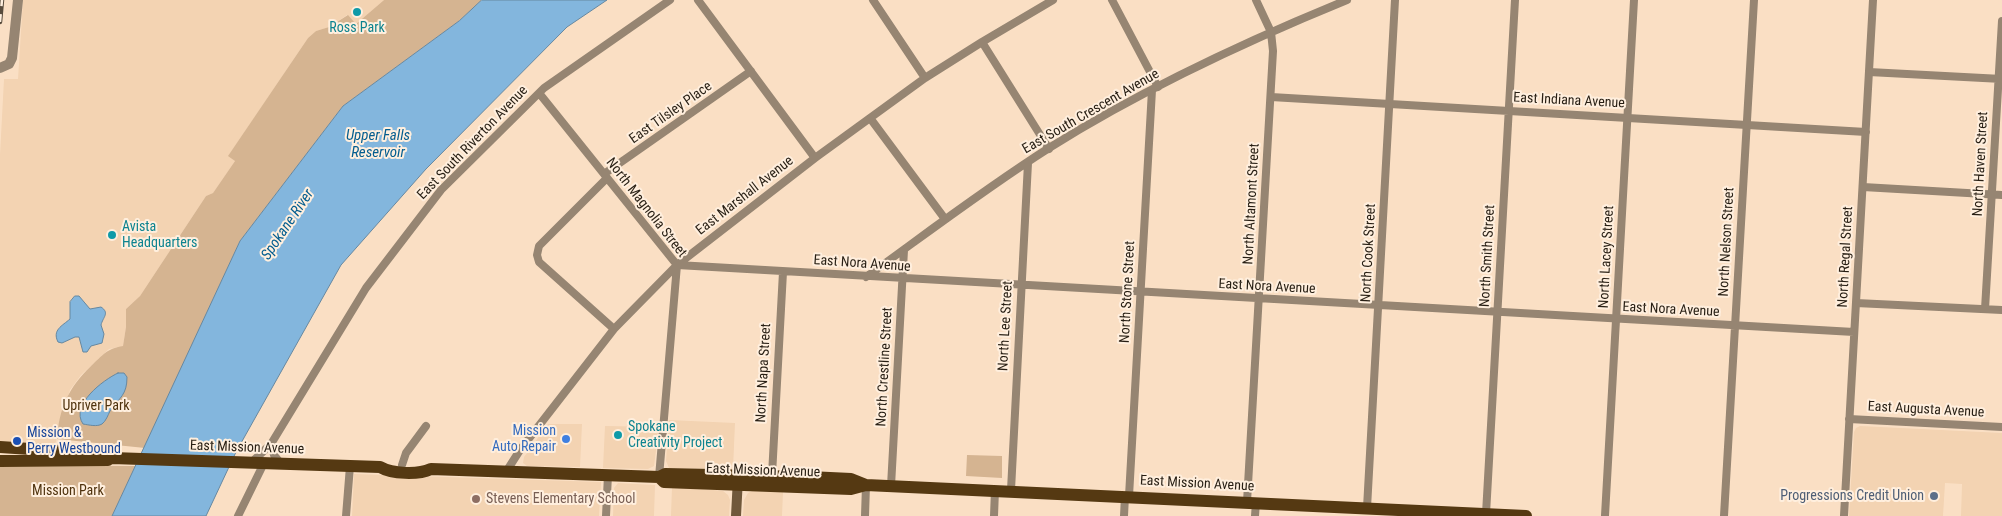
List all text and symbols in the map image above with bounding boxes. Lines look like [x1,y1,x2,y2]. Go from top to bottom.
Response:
marker: Ross Park [351,6,363,18]
place label: Ross Park [329,20,385,36]
street label: East South Crescent Avenue [1020,66,1162,158]
street label: East Tilsley Place [626,78,716,148]
street label: East South Riverton Avenue [414,83,532,203]
street label: East Indiana Avenue [1513,90,1625,112]
street label: North Haven Street [1970,111,1992,217]
water label: Upper Falls Reservoir [346,127,410,162]
street label: North Altamont Street [1240,143,1264,265]
street label: East Marshall Avenue [693,153,797,239]
street label: North Magnolia Street [602,155,690,261]
water label: Spokane River [258,186,318,264]
street label: North Nelson Street [1716,187,1738,297]
street label: North Cook Street [1358,203,1380,303]
street label: North Smith Street [1477,204,1499,308]
street label: North Lacey Street [1596,205,1618,309]
street label: North Regal Street [1835,206,1857,308]
place label: Avista Headquarters [122,219,197,252]
marker: Avista Headquarters [106,229,118,241]
street label: North Stone Street [1117,241,1139,343]
street label: East Nora Avenue [813,252,911,276]
street label: East Nora Avenue [1218,276,1316,298]
street label: North Lee Street [995,281,1017,371]
street label: East Nora Avenue [1622,299,1720,321]
street label: North Crestline Street [873,307,897,427]
street label: North Napa Street [753,323,775,423]
park label: Upriver Park [62,398,130,414]
street label: East Augusta Avenue [1867,399,1985,421]
place label: Spokane Creativity Project [628,419,722,452]
place label: Mission Auto Repair [492,423,556,456]
place label: Mission & Perry Westbound [27,425,121,458]
marker: Spokane Creativity Project [612,429,624,441]
marker: Mission Auto Repair [560,433,572,445]
marker: Mission & Perry Westbound [11,435,23,447]
street label: East Mission Avenue [189,438,305,458]
street label: East Mission Avenue [705,461,821,481]
street label: East Mission Avenue [1139,473,1255,495]
park label: Mission Park [32,483,104,499]
place label: Progressions Credit Union [1780,488,1924,504]
marker: Progressions Credit Union [1928,490,1940,502]
place label: Stevens Elementary School [486,491,635,507]
marker: Stevens Elementary School [470,493,482,505]

